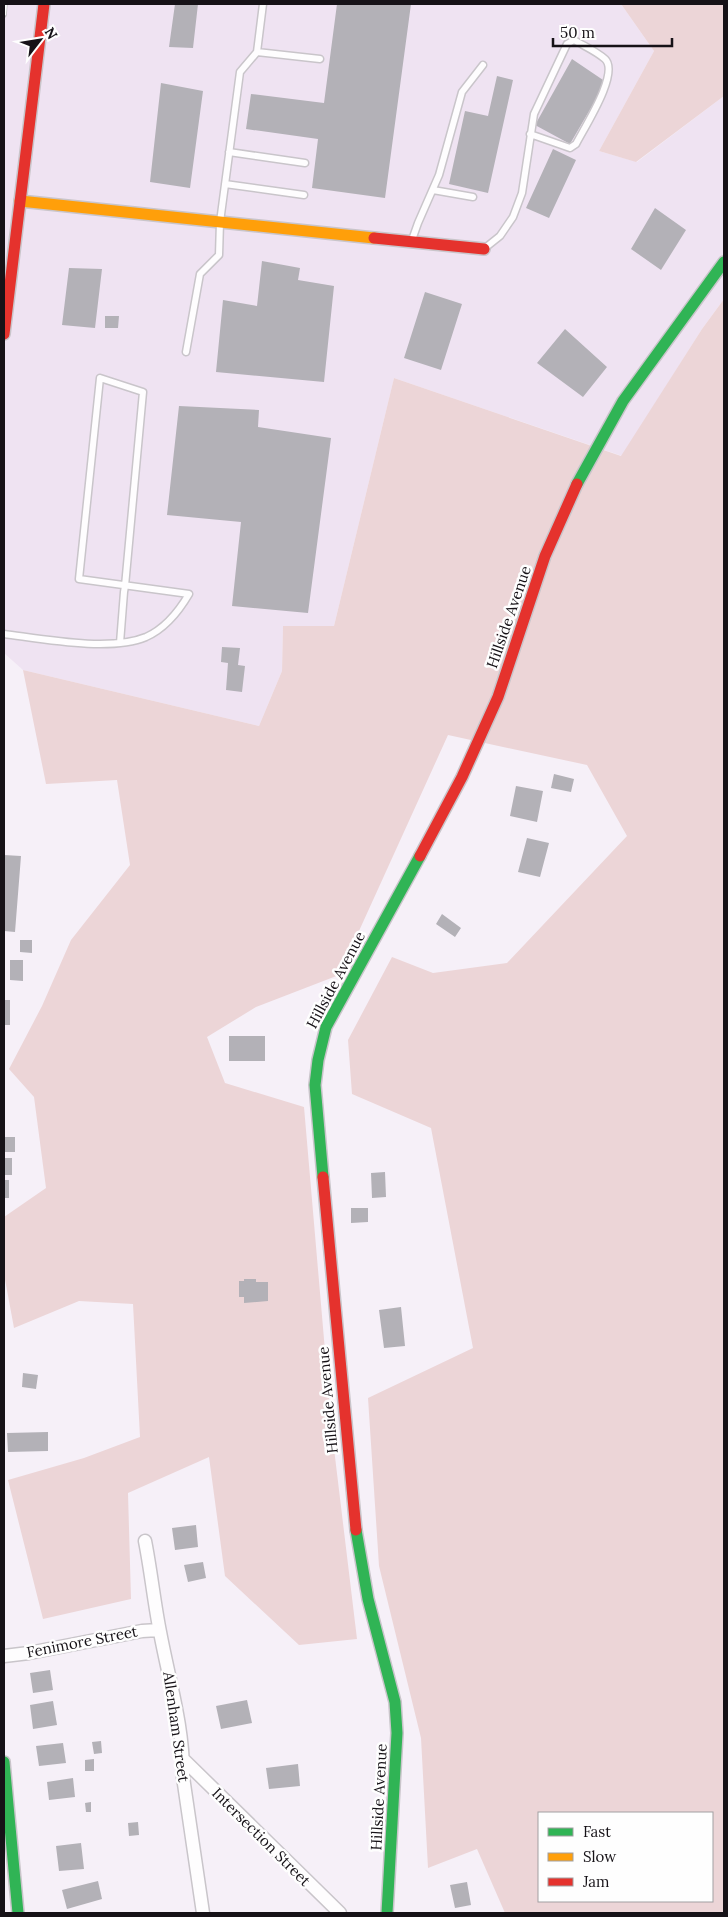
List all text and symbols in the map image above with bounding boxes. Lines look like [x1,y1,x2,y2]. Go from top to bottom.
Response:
north arrow [15,15,65,65]
scale bar [553,15,672,47]
text: 50 m [560,23,595,42]
text: N [41,24,62,43]
street label: Hillside Avenue [482,563,535,671]
street label: Hillside Avenue [302,928,369,1032]
street label: Hillside Avenue [313,1346,342,1454]
street label: Fenimore Street [25,1621,139,1662]
street label: Allenham Street [159,1669,194,1784]
street label: Hillside Avenue [366,1743,391,1851]
street label: Intersection Street [208,1783,315,1890]
legend [538,1812,713,1902]
text: Fast [583,1822,611,1841]
text: Slow [583,1847,616,1866]
text: Jam [582,1872,610,1891]

